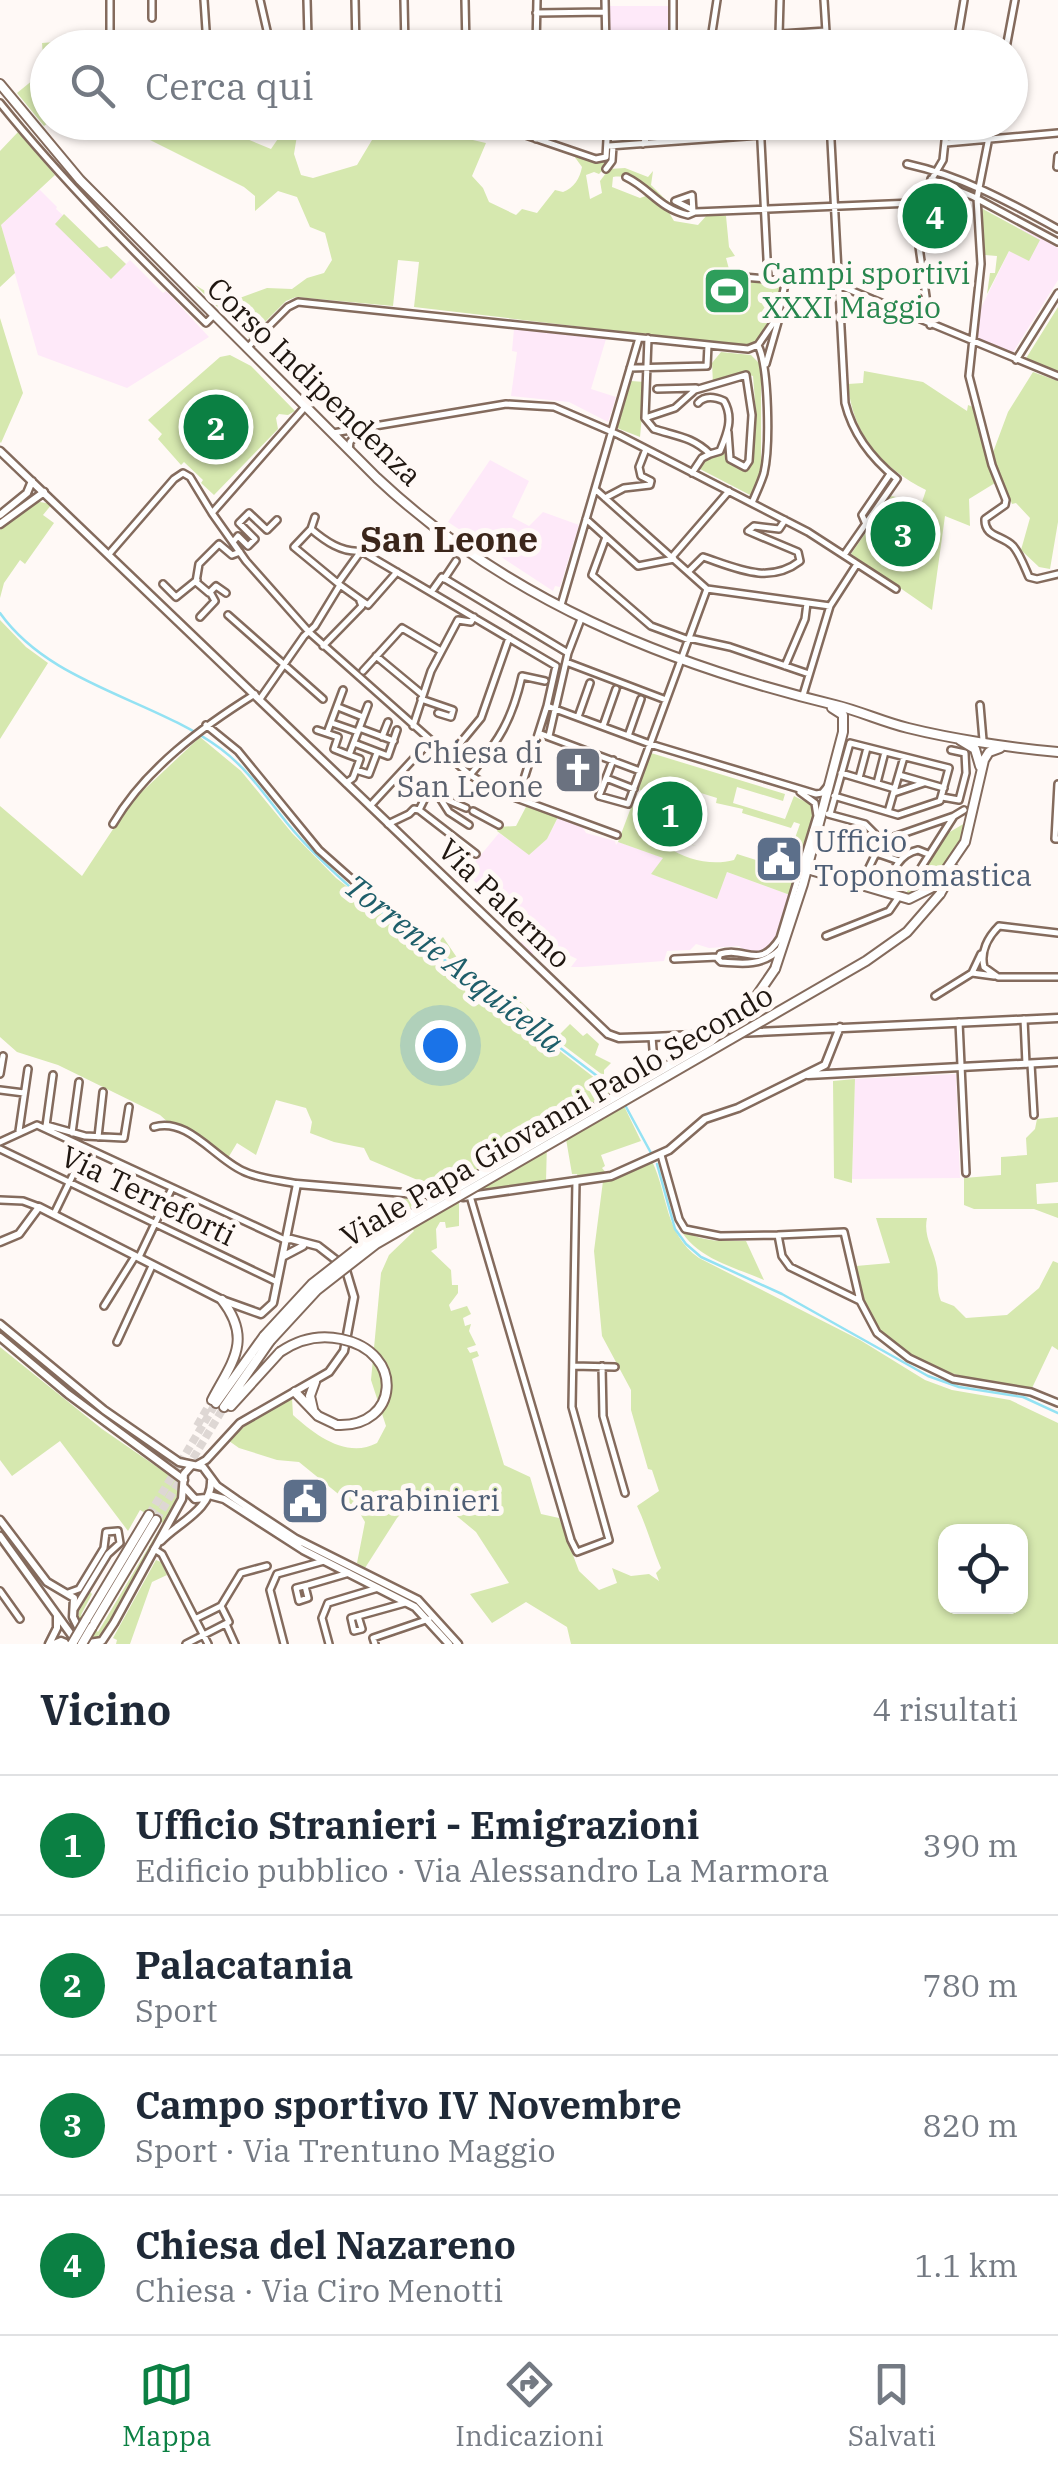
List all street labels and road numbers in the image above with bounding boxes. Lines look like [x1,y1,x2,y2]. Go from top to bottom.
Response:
street label: Corso Indipendenza [199,268,431,494]
street label: Via Palermo [430,830,580,976]
street label: Viale Papa Giovanni Paolo Secondo [333,975,779,1255]
street label: Via Terreforti [55,1136,242,1254]

